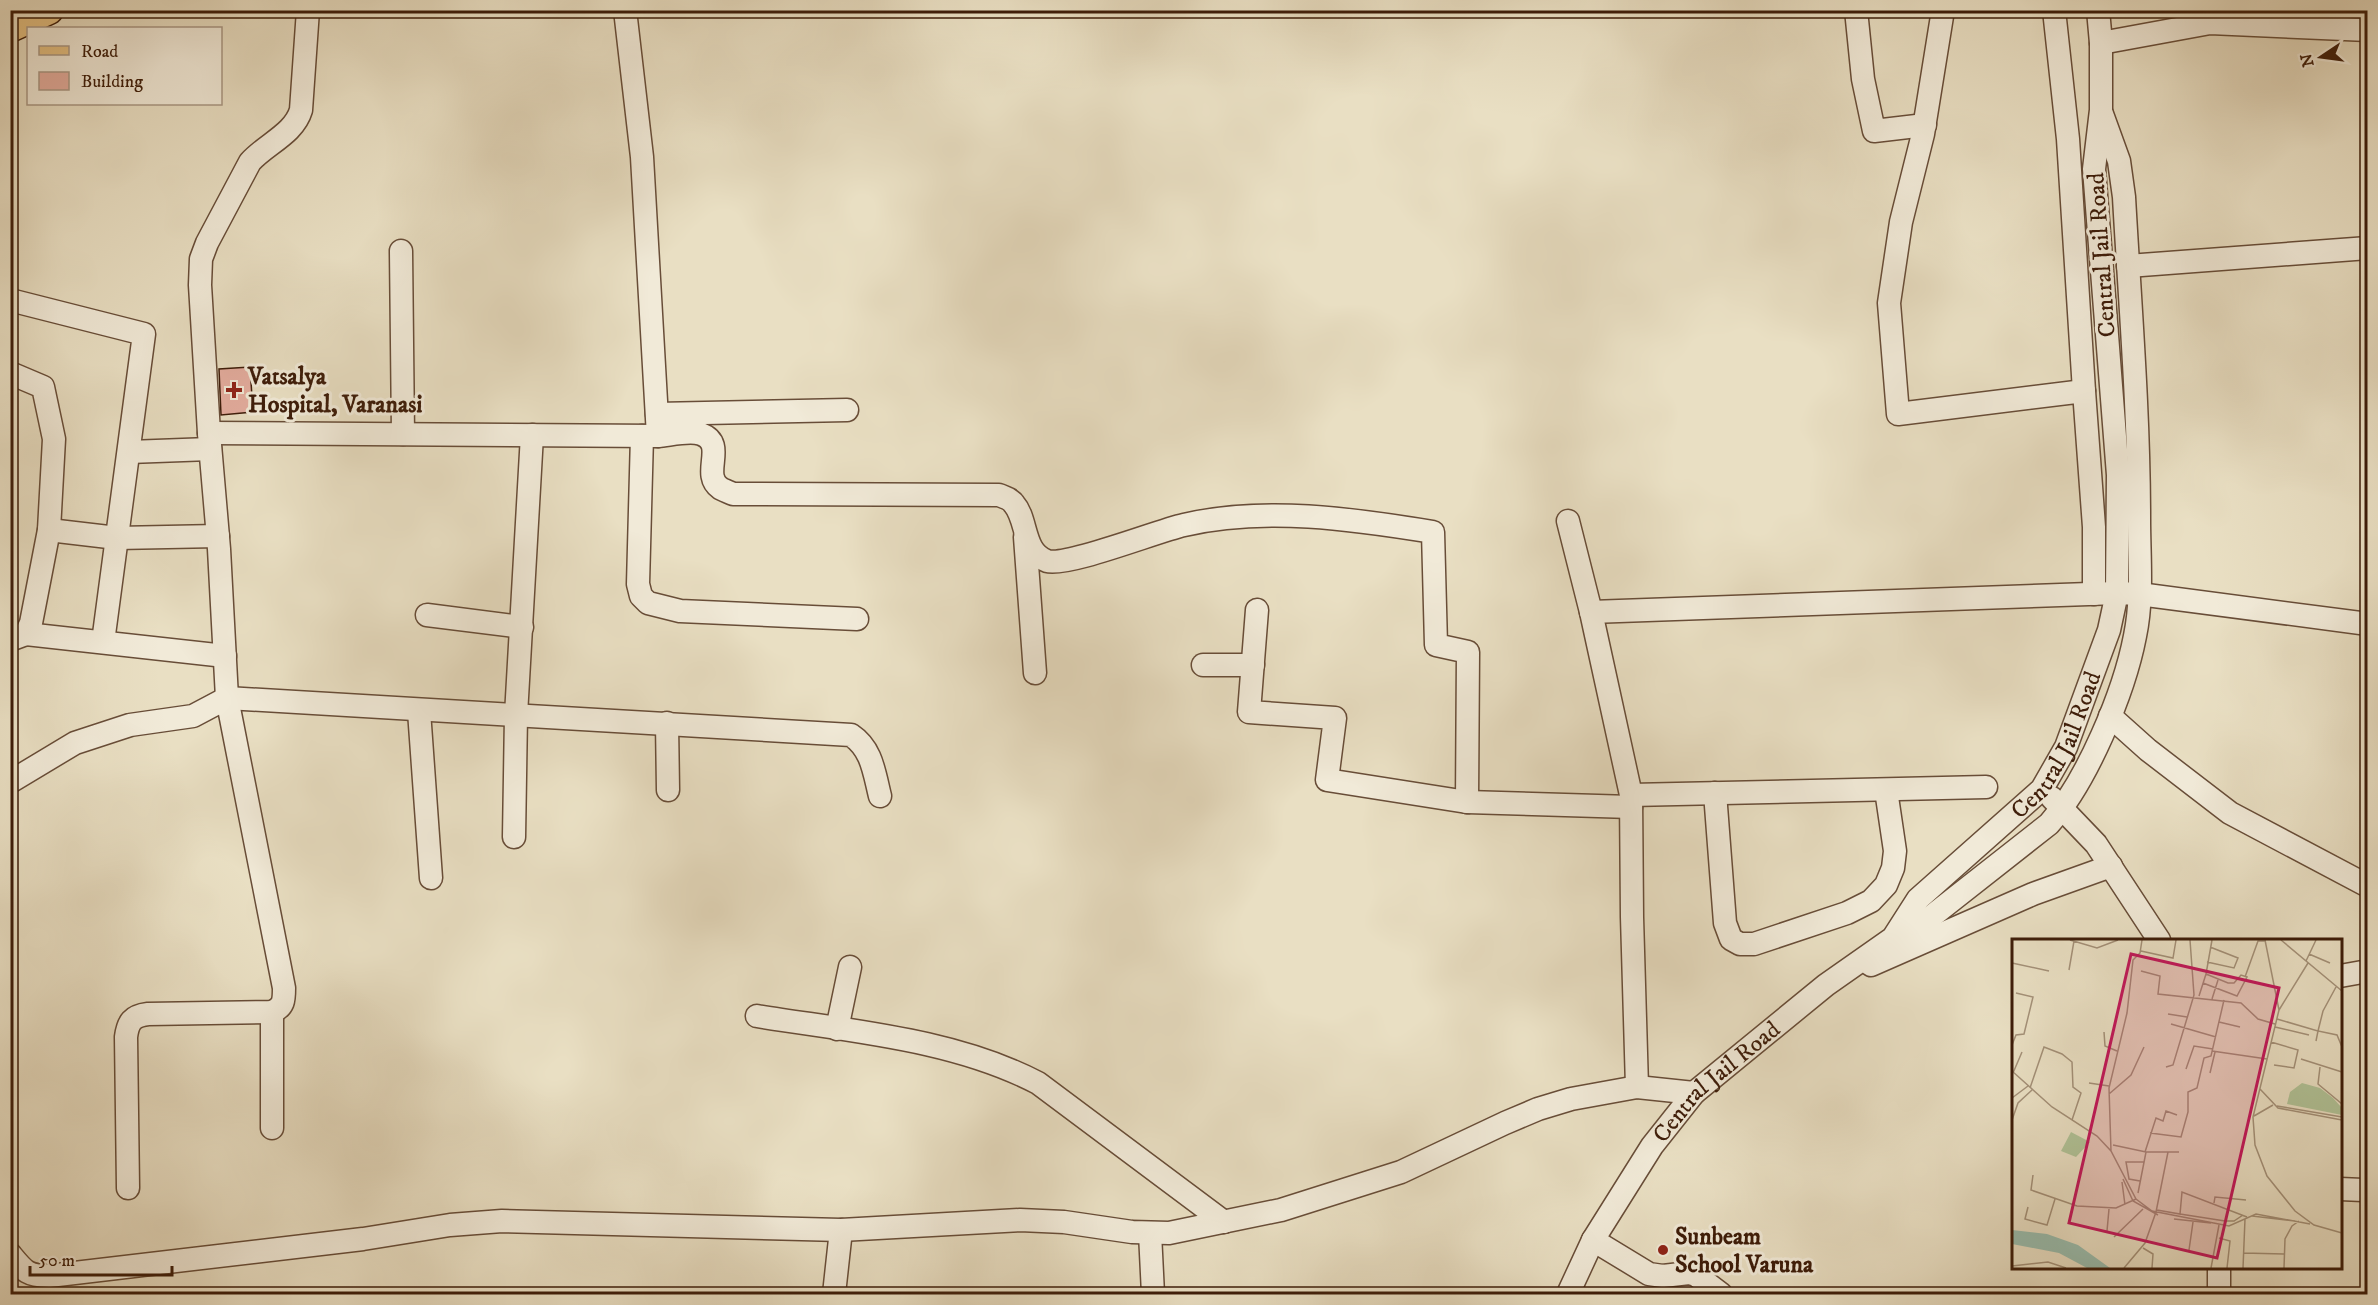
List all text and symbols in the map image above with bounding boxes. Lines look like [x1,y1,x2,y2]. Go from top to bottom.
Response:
legend [27,27,222,105]
north arrow [2291,27,2351,87]
text: Road [81,41,118,63]
text: N [2296,51,2319,69]
text: Building [81,71,143,93]
street label: Central Jail Road [2081,172,2123,338]
place label: Vatsalya Hospital, Varanasi [247,362,422,420]
marker: Vatsalya Hospital, Varanasi [225,381,243,399]
street label: Central Jail Road [2005,667,2108,826]
inset map [2012,939,2342,1269]
street label: Central Jail Road [1647,1015,1787,1149]
place label: Sunbeam School Varuna [1675,1222,1814,1280]
scale bar [30,1239,172,1277]
marker: Sunbeam School Varuna [1656,1243,1670,1257]
text: 50 m [39,1250,75,1272]

